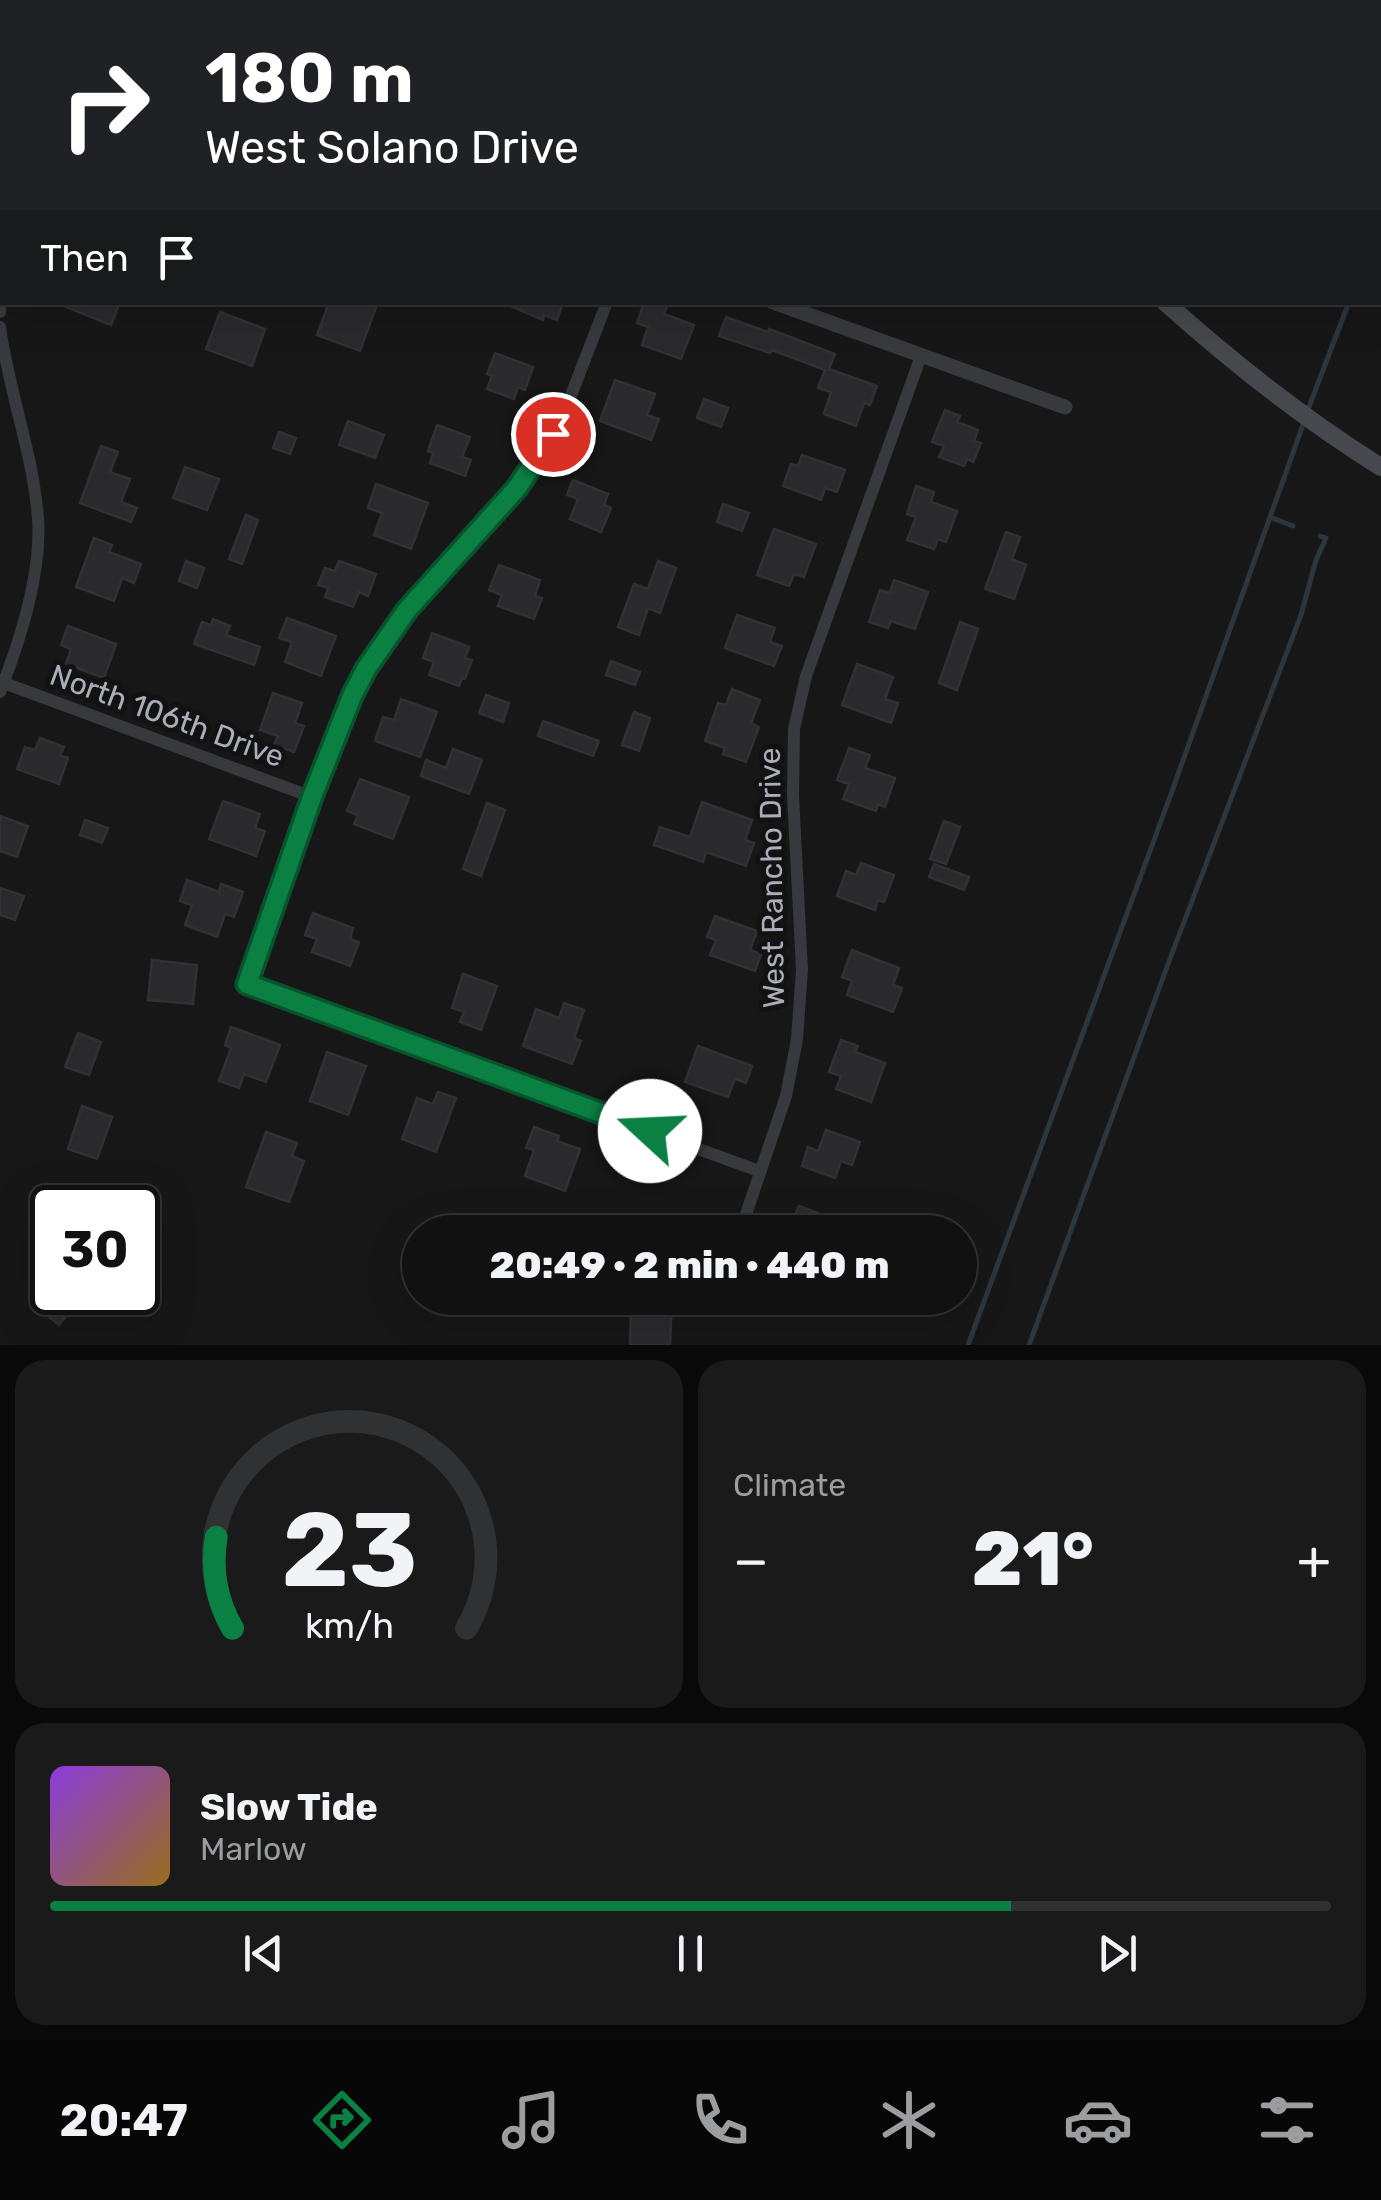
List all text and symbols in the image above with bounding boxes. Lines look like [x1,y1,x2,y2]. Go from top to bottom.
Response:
text: 180 m [205,37,414,120]
icon: right [40,40,170,170]
text: West Solano Drive [205,121,579,174]
icon: arrive [149,230,204,285]
text: Then [40,235,129,281]
pin [511,392,596,477]
icon: arrive [526,407,581,462]
street label: North 106th Drive [45,657,289,775]
street label: West Rancho Drive [752,747,792,1009]
position arrow [598,1079,702,1183]
speed limit sign: 30 [30,1185,160,1315]
text: 20:49 · 2 min · 440 m [490,1242,889,1288]
text: Climate [733,1466,846,1504]
text: 23 [281,1489,417,1612]
text: 21° [972,1515,1094,1604]
text: − [733,1528,769,1593]
text: + [1297,1528,1331,1593]
text: km/h [304,1605,394,1647]
text: Slow Tide [200,1784,378,1830]
text: Marlow [200,1830,307,1868]
icon: previous [236,1926,291,1981]
icon: pause [663,1926,718,1981]
icon: next [1090,1926,1145,1981]
icon: directions [307,2085,377,2155]
icon: music [496,2085,566,2155]
icon: phone [685,2085,755,2155]
icon: climate [874,2085,944,2155]
icon: car [1063,2085,1133,2155]
icon: filters [1252,2085,1322,2155]
text: 20:47 [59,2094,188,2147]

